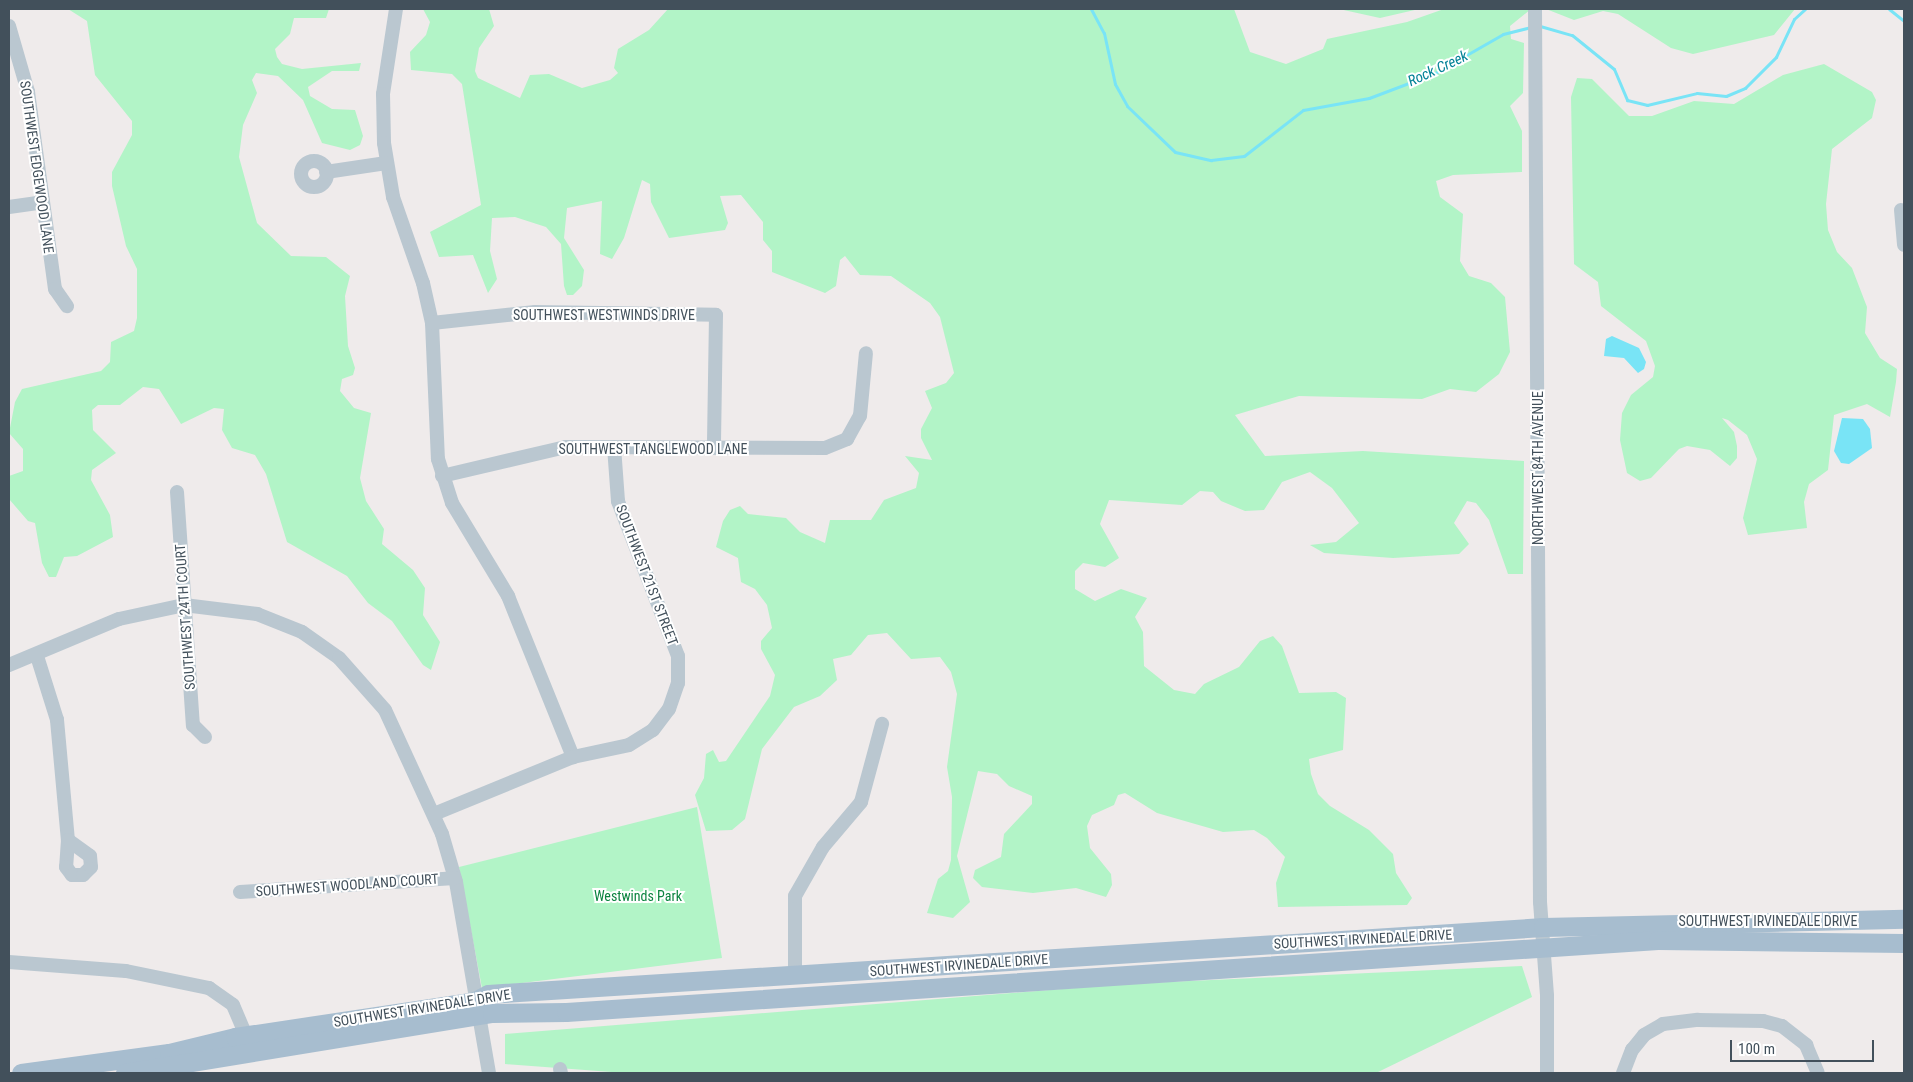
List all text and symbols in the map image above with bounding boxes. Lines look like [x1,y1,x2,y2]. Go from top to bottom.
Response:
water label: Rock Creek [1405,47,1471,91]
street label: SOUTHWEST EDGEWOOD LANE [17,80,57,254]
street label: SOUTHWEST WESTWINDS DRIVE [513,307,695,323]
street label: NORTHWEST 84TH AVENUE [1530,391,1546,545]
street label: SOUTHWEST TANGLEWOOD LANE [558,441,748,457]
street label: SOUTHWEST 21ST STREET [612,502,682,648]
street label: SOUTHWEST 24TH COURT [172,543,198,691]
street label: SOUTHWEST WOODLAND COURT [255,870,439,900]
park label: Westwinds Park [594,888,682,904]
street label: SOUTHWEST IRVINEDALE DRIVE [1678,913,1858,929]
street label: SOUTHWEST IRVINEDALE DRIVE [1273,926,1453,952]
street label: SOUTHWEST IRVINEDALE DRIVE [869,950,1049,980]
street label: SOUTHWEST IRVINEDALE DRIVE [332,986,512,1030]
scale bar [1733,1030,1877,1062]
text: 100 m [1738,1040,1775,1058]

